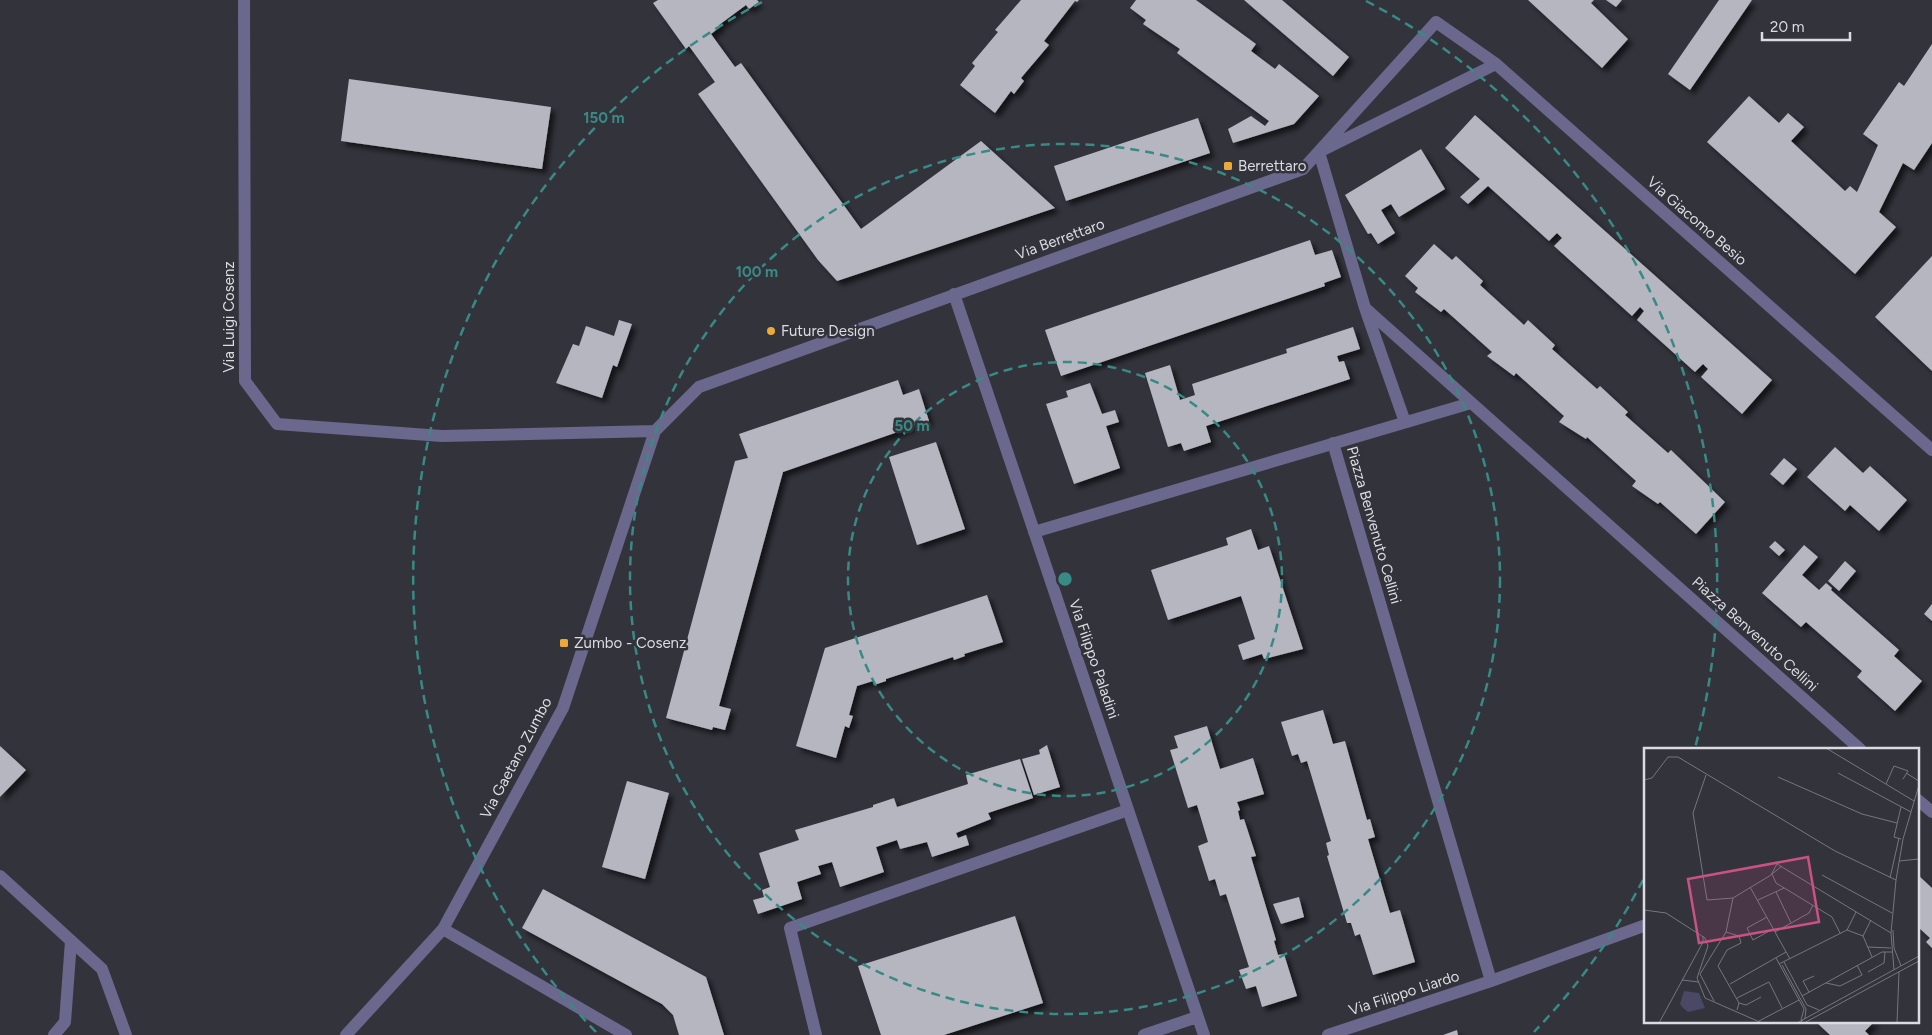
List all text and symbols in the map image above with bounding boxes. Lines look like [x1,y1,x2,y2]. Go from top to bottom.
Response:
scale bar [1762,10,1850,42]
text: 20 m [1770,18,1804,36]
text: 150 m [583,109,625,127]
place label: Berrettaro [1238,157,1307,175]
marker: Berrettaro [1222,160,1234,172]
street label: Via Giacomo Besio [1643,173,1751,269]
street label: Via Berrettaro [1013,214,1107,263]
street label: Via Luigi Cosenz [220,261,238,373]
text: 100 m [736,263,778,281]
place label: Future Design [781,322,875,340]
marker: Future Design [765,325,777,337]
text: 50 m [894,417,930,435]
street label: Piazza Benvenuto Cellini [1343,444,1405,606]
centre of rings [1056,570,1074,588]
street label: Piazza Benvenuto Cellini [1688,573,1822,695]
street label: Via Filippo Paladini [1065,597,1123,721]
place label: Zumbo - Cosenz [574,634,686,652]
marker: Zumbo - Cosenz [558,637,570,649]
street label: Via Gaetano Zumbo [476,694,556,822]
inset map [1644,748,1920,1022]
street label: Via Filippo Liardo [1346,967,1462,1019]

